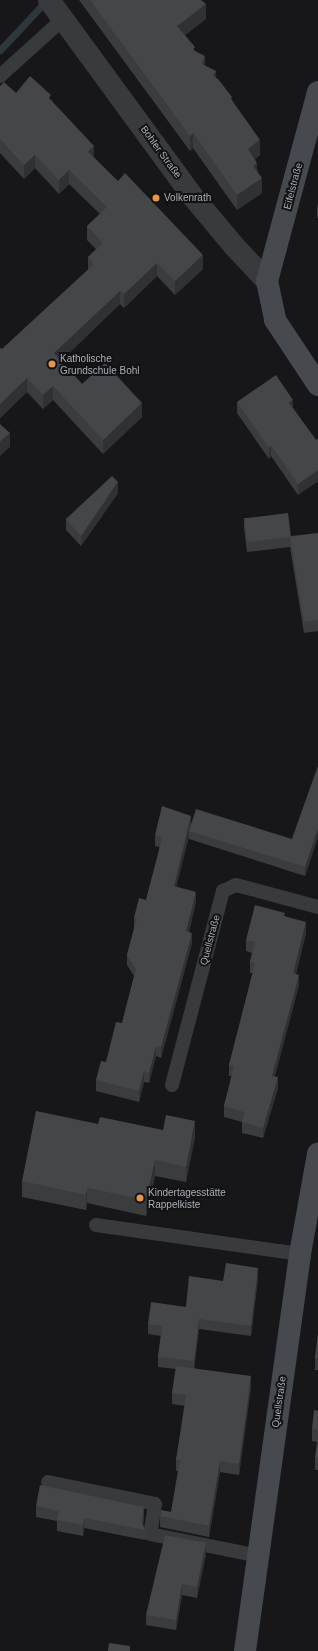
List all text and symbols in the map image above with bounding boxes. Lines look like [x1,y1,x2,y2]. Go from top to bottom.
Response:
street label: Bohler Straße [138,124,184,180]
street label: Eifelstraße [281,161,305,211]
place label: Volkenrath [164,192,211,204]
marker: Volkenrath [151,193,161,203]
place label: Katholische Grundschule Bohl [60,352,139,376]
marker: Katholische Grundschule Bohl [47,359,57,369]
street label: Quellstraße [198,913,222,967]
place label: Kindertagesstätte Rappelkiste [148,1186,226,1210]
marker: Kindertagesstätte Rappelkiste [135,1193,145,1203]
street label: Quellstraße [269,1376,289,1428]

